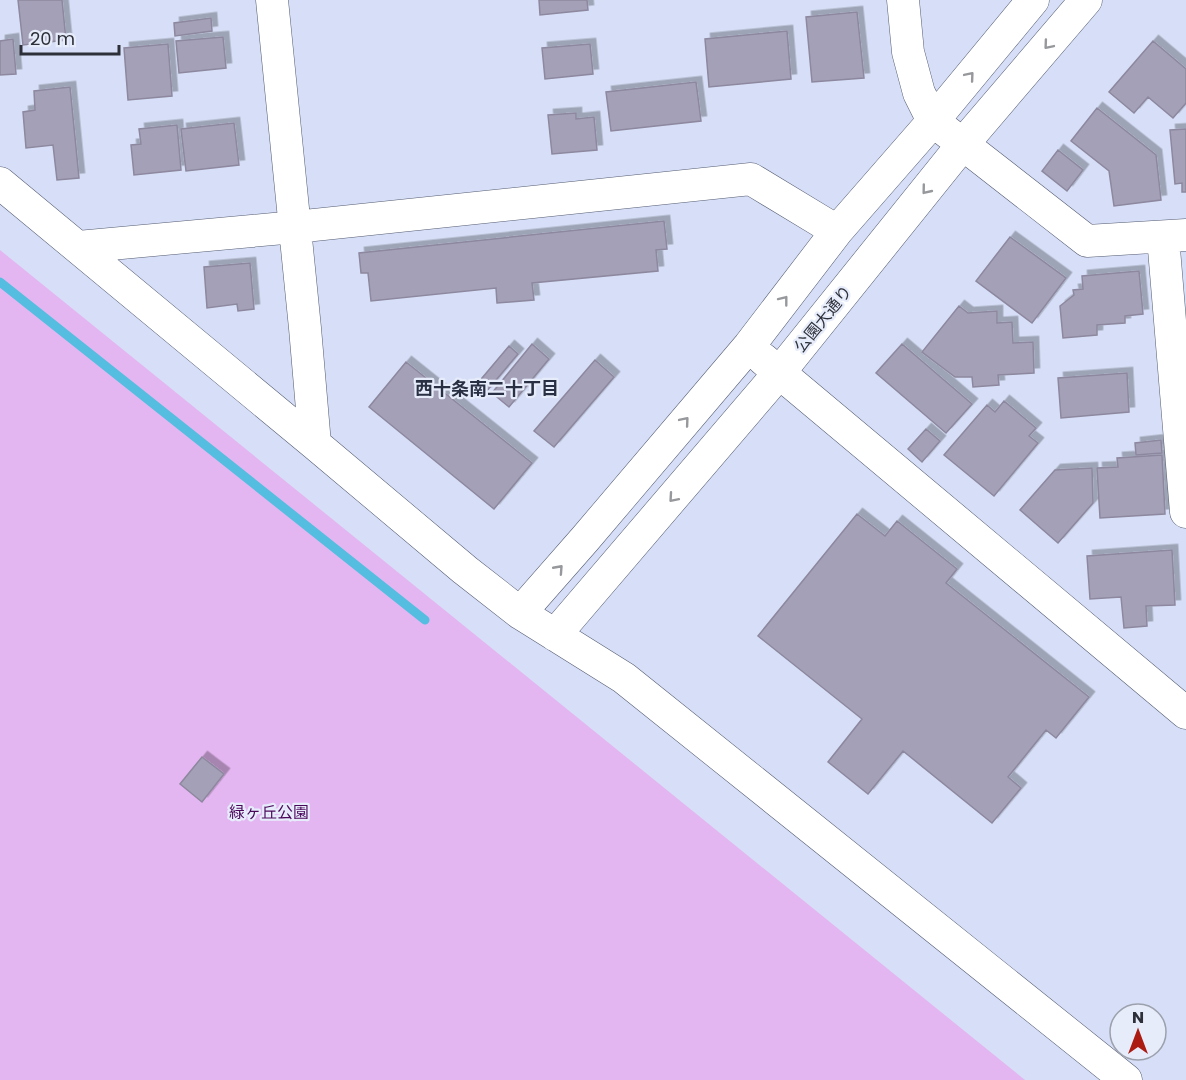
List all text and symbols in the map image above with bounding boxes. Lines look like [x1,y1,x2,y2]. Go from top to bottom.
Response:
scale bar [21,18,118,56]
text: 20 m [30,26,75,51]
one-way arrow [1044,38,1055,49]
one-way arrow [963,72,974,83]
one-way arrow [923,183,934,194]
street label: 公園大通り [789,281,857,357]
one-way arrow [777,295,788,306]
district label: 西十条南二十丁目 [415,376,559,401]
one-way arrow [678,417,689,428]
one-way arrow [669,491,680,502]
one-way arrow [552,565,563,576]
park label: 緑ヶ丘公園 [229,801,309,824]
north arrow [1108,1002,1168,1062]
text: N [1132,1006,1144,1029]

